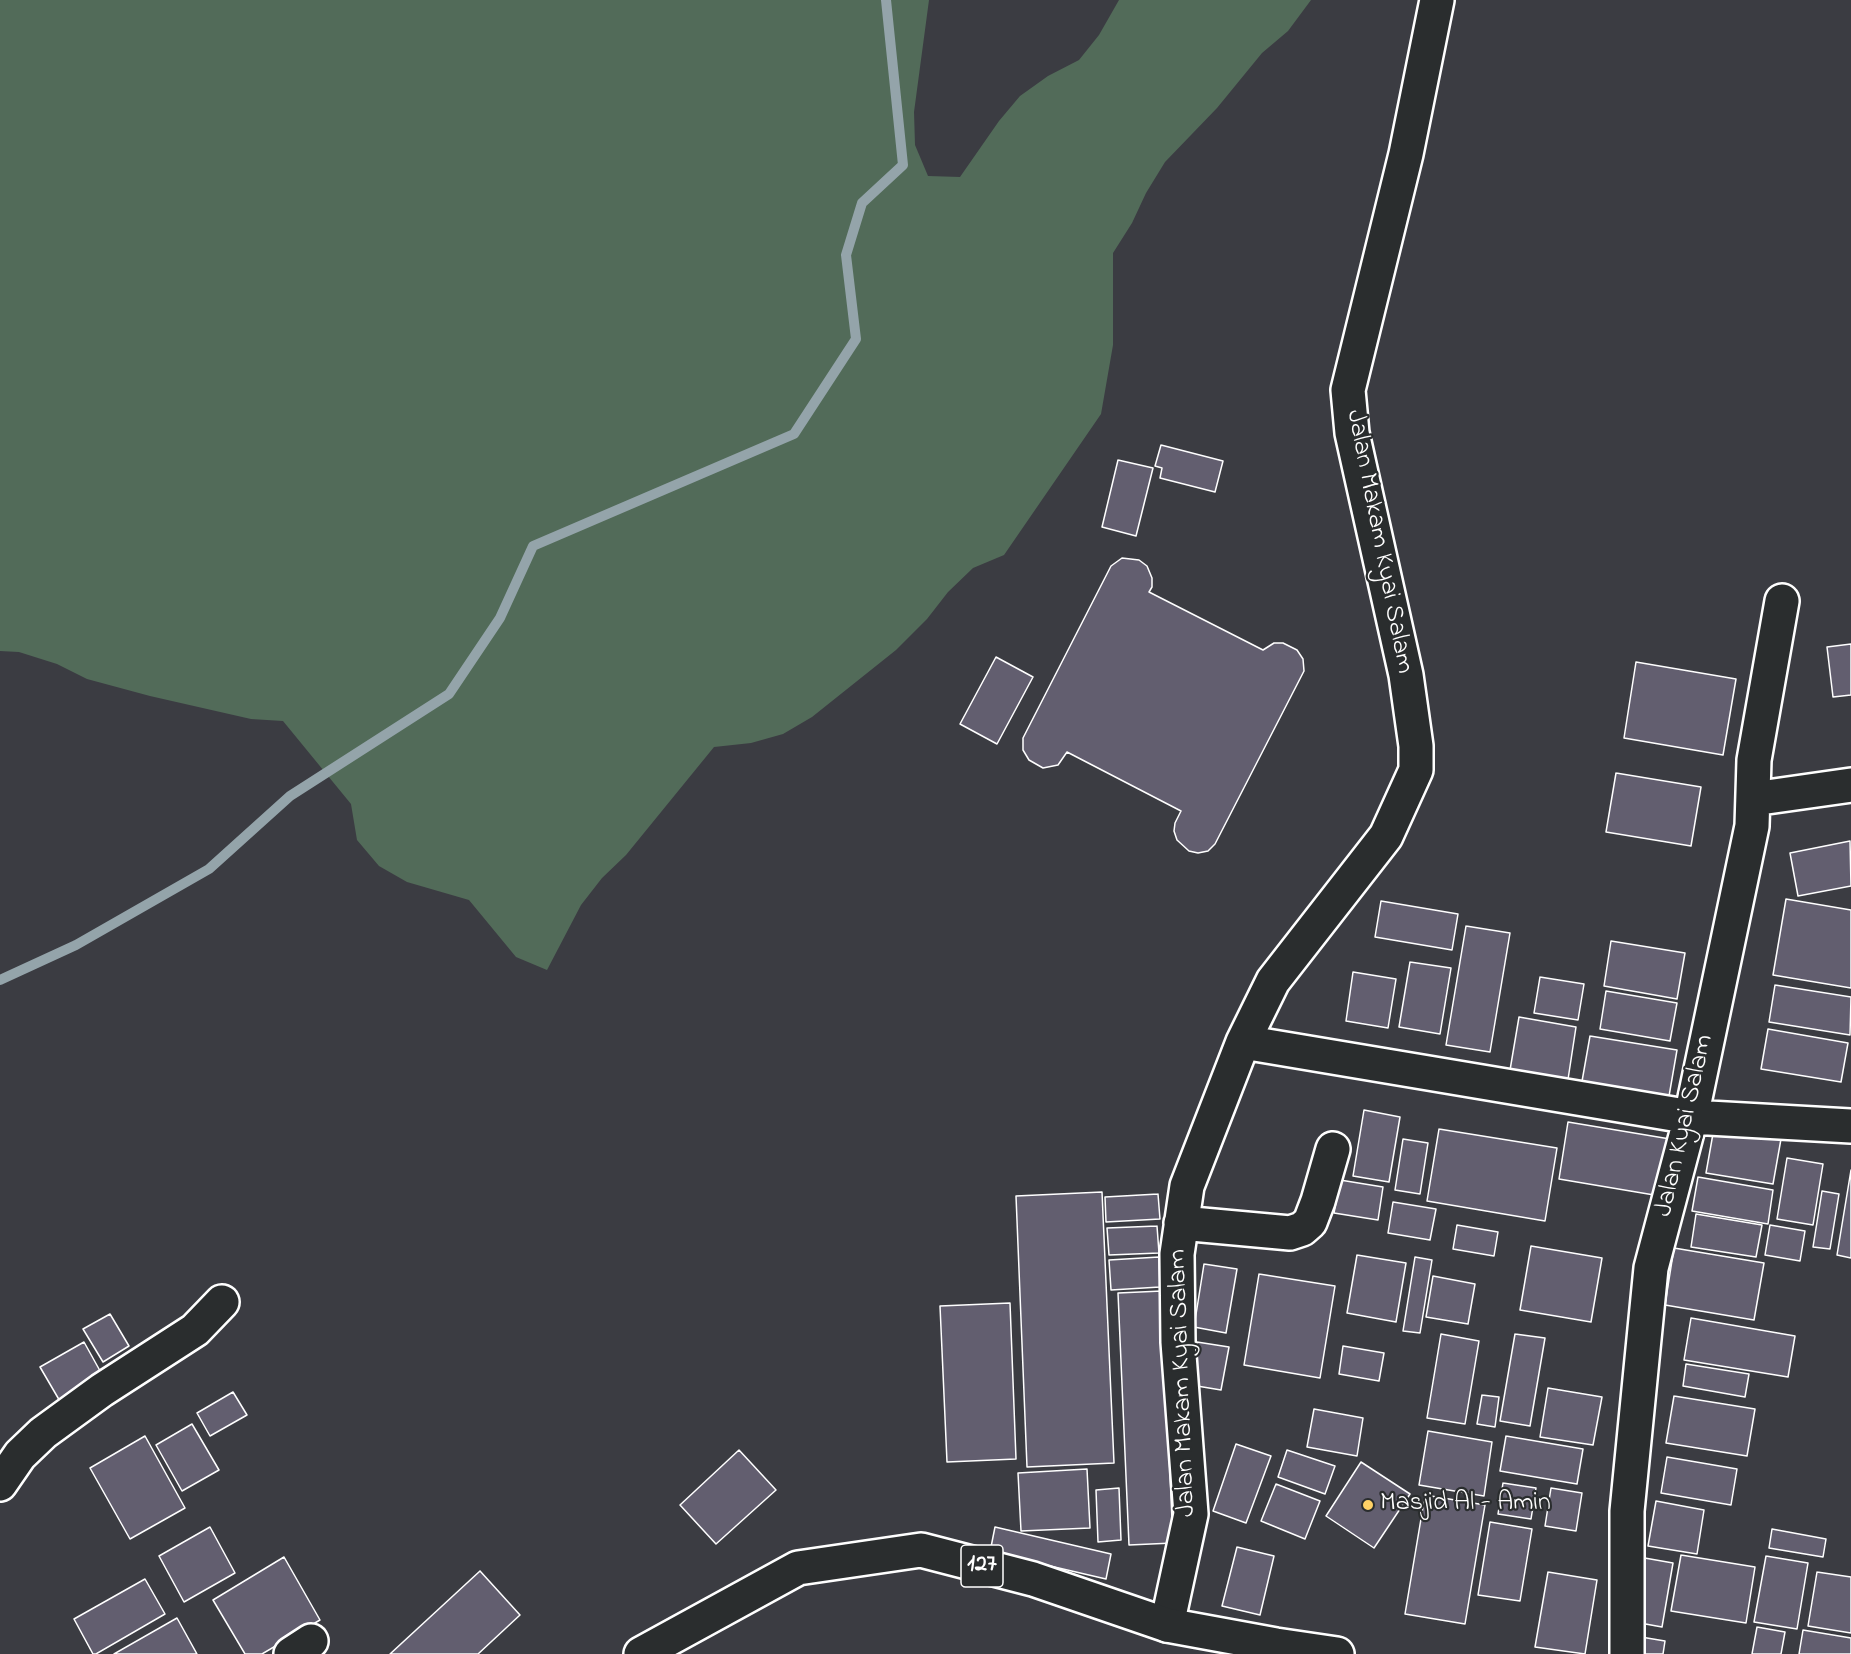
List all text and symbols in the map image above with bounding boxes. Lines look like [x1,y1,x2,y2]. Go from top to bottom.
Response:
street label: Jalan Makam Kyai Salam [1337,407,1419,677]
street label: Jalan Kyai Salam [1650,1032,1722,1220]
street label: Jalan Makam Kyai Salam [1164,1249,1204,1517]
place label: Masjid Al - Amin [1380,1489,1551,1521]
marker: Masjid Al - Amin [1361,1498,1375,1512]
road number: 127 [961,1545,1003,1587]

